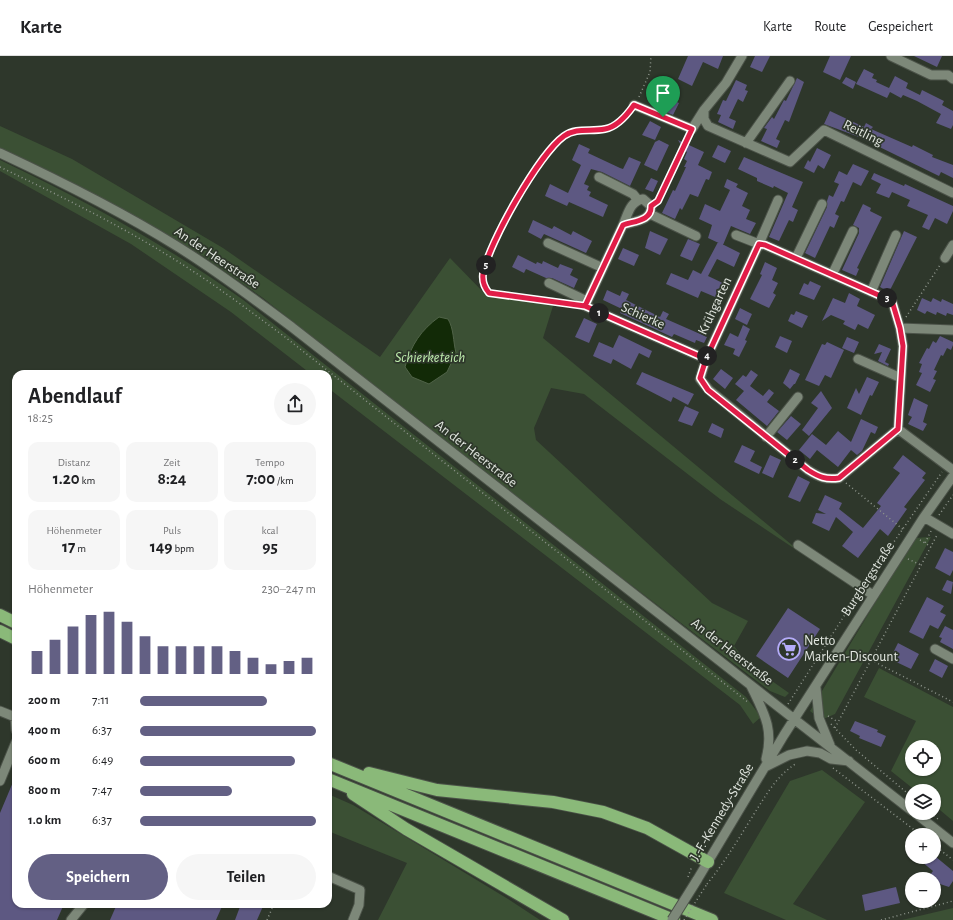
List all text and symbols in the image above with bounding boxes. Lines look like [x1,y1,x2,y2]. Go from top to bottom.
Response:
text: Karte [20,18,62,37]
text: Karte [763,20,792,34]
text: Route [814,20,846,34]
text: Gespeichert [868,20,933,34]
pin [646,76,680,117]
icon: arrive [652,82,674,104]
street label: Reitling [841,117,885,149]
street label: An der Heerstraße [172,224,262,292]
pin: 5 [476,255,496,275]
text: 5 [484,259,488,270]
street label: Krühgarten [696,275,734,337]
pin: 3 [877,288,897,308]
text: 3 [885,292,889,303]
street label: Schierke [619,300,667,332]
pin: 1 [589,303,609,323]
text: 1 [597,307,601,318]
pin: 4 [697,346,717,366]
water label: Schierketeich [395,350,465,365]
text: 4 [704,350,710,361]
button: share [274,383,316,425]
text: Abendlauf [28,385,121,407]
text: 18:25 [28,412,53,425]
street label: An der Heerstraße [432,418,520,490]
pin: 2 [785,450,805,470]
text: 2 [792,454,798,465]
text: Distanz [58,457,90,468]
text: Zeit [164,457,180,468]
text: Tempo [255,457,285,468]
text: 1.20 [53,470,80,487]
text: 8:24 [158,470,186,487]
text: 7:00 [246,470,275,487]
text: km [80,475,95,486]
text: /km [275,475,294,486]
text: Höhenmeter [47,525,101,536]
text: Puls [163,525,181,536]
text: kcal [262,525,278,536]
text: 17 [62,538,75,555]
text: 149 [150,538,173,555]
text: 95 [262,538,278,555]
street label: Burgbergstraße [839,539,897,619]
text: m [75,543,86,554]
text: bpm [173,543,194,554]
text: Höhenmeter [28,583,93,596]
text: 230–247 m [262,583,316,596]
street label: An der Heerstraße [688,616,776,688]
place label: Netto Marken-Discount [804,634,899,664]
supermarket icon: Netto Marken-Discount [776,636,802,662]
text: 200 m [28,694,60,707]
text: 7:11 [92,694,109,707]
text: 400 m [28,724,61,737]
text: 6:37 [92,724,112,737]
map controls [905,740,941,908]
button: locate [905,740,941,776]
text: 600 m [28,754,60,767]
text: 6:49 [92,754,113,767]
street label: J.-F.-Kennedy-Straße [688,761,756,863]
text: 800 m [28,784,60,797]
text: 7:47 [92,784,112,797]
button: layers [905,784,941,820]
text: 1.0 km [28,814,61,827]
text: 6:37 [92,814,112,827]
button: + [905,828,941,864]
button: Speichern [28,854,168,900]
button: Teilen [176,854,316,900]
button: − [905,872,941,908]

